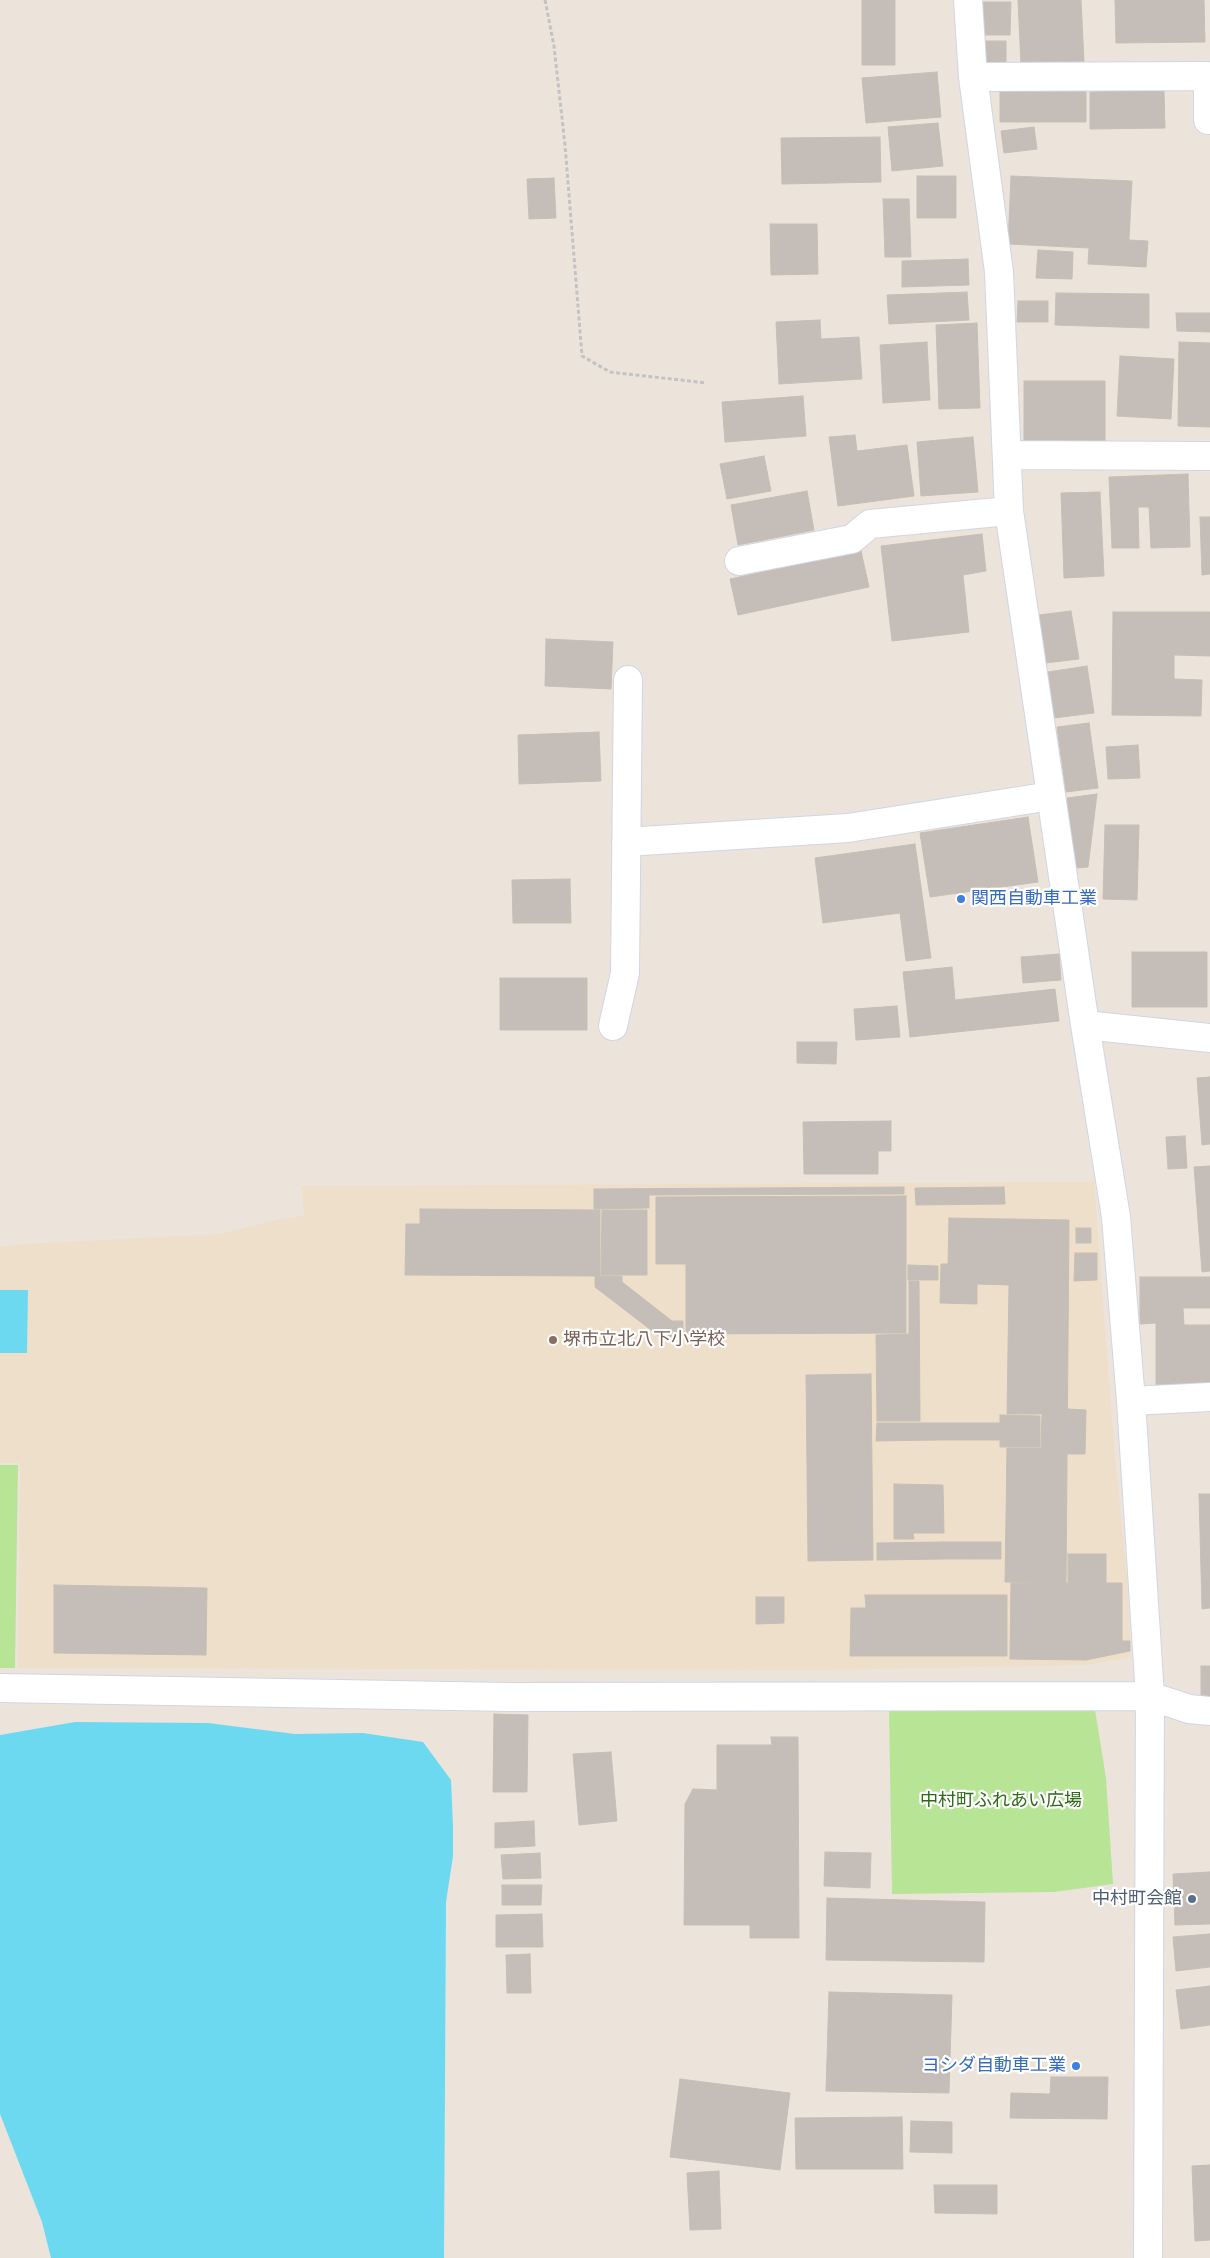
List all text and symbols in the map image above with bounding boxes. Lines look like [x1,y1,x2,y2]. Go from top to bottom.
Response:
place label: 関西自動車工業 [971,888,1097,910]
marker: 関西自動車工業 [955,893,967,905]
place label: 堺市立北八下小学校 [563,1329,725,1351]
marker: 堺市立北八下小学校 [547,1334,559,1346]
park label: 中村町ふれあい広場 [920,1790,1082,1812]
place label: 中村町会館 [1092,1888,1182,1910]
marker: 中村町会館 [1186,1893,1198,1905]
place label: ヨシダ自動車工業 [922,2055,1066,2077]
marker: ヨシダ自動車工業 [1070,2060,1082,2072]

